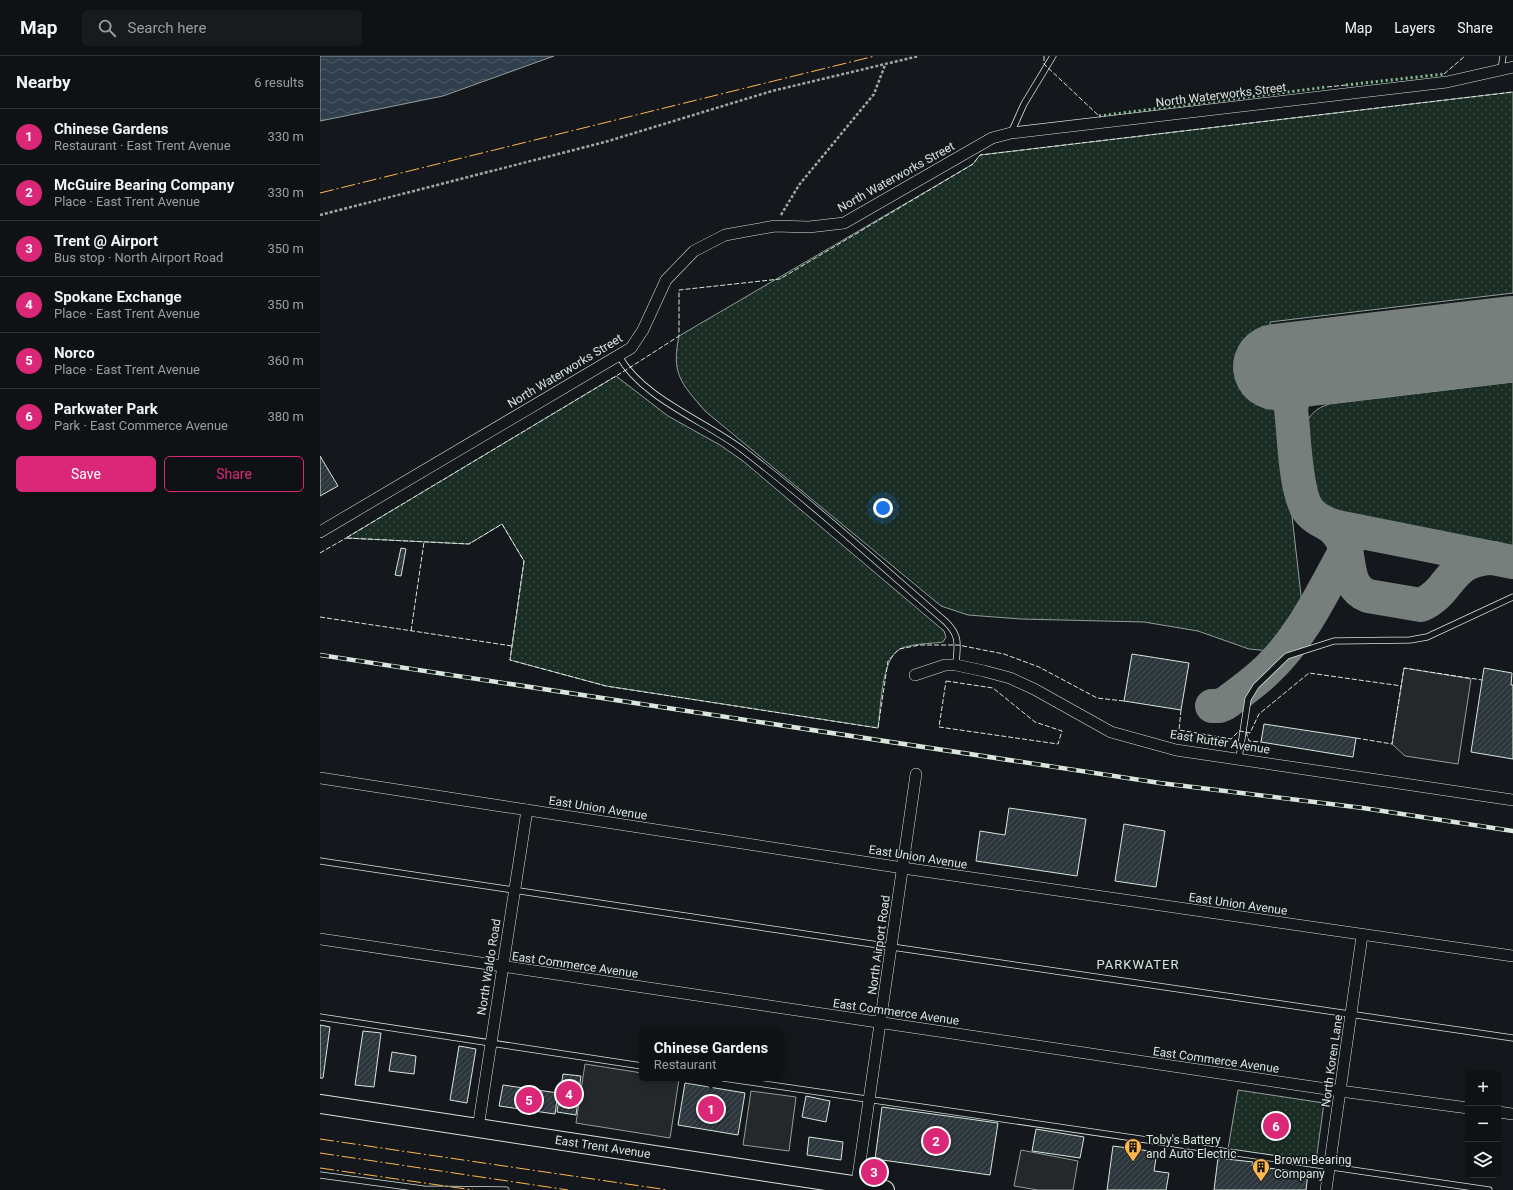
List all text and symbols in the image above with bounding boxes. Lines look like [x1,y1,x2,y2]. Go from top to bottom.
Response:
search box [82,10,362,46]
text: Map [20,16,58,39]
icon: search [96,17,118,39]
text: Search here [128,19,206,37]
text: Map [1345,20,1372,36]
text: Layers [1394,20,1435,36]
text: Share [1457,20,1493,36]
text: Nearby [16,72,71,92]
text: 6 results [254,75,304,90]
street label: North Waterworks Street [1155,80,1287,110]
text: Chinese Gardens [54,120,169,138]
text: 1 [25,129,33,144]
text: 330 m [267,129,304,144]
text: Restaurant · East Trent Avenue [54,138,231,153]
street label: North Waterworks Street [835,139,957,215]
text: McGuire Bearing Company [54,176,234,194]
text: 2 [25,185,33,200]
text: 330 m [267,185,304,200]
text: Place · East Trent Avenue [54,194,200,209]
text: Trent @ Airport [54,232,158,250]
text: 3 [25,241,33,256]
text: 350 m [267,241,304,256]
text: Bus stop · North Airport Road [54,250,223,265]
text: Spokane Exchange [54,288,182,306]
text: 4 [25,297,33,312]
text: 350 m [267,297,304,312]
text: Place · East Trent Avenue [54,306,200,321]
street label: North Waterworks Street [505,331,625,411]
text: Norco [54,344,95,362]
text: 5 [25,353,33,368]
text: 360 m [267,353,304,368]
text: Place · East Trent Avenue [54,362,200,377]
text: Parkwater Park [54,400,158,418]
text: 6 [25,409,33,424]
text: 380 m [267,409,304,424]
text: Park · East Commerce Avenue [54,418,228,433]
button: Save [16,456,156,492]
button: Share [164,456,304,492]
your location [873,498,893,518]
street label: East Rutter Avenue [1169,727,1271,757]
street label: East Union Avenue [548,793,648,823]
street label: East Union Avenue [868,842,968,872]
street label: East Union Avenue [1188,890,1288,918]
street label: North Airport Road [865,894,893,996]
street label: North Waldo Road [474,918,504,1016]
street label: East Commerce Avenue [511,949,639,981]
district label: PARKWATER [1096,957,1180,972]
street label: East Commerce Avenue [832,996,960,1028]
street label: North Koren Lane [1319,1014,1345,1108]
popup [639,1029,783,1081]
text: Chinese Gardens [654,1039,768,1057]
street label: East Commerce Avenue [1152,1044,1280,1076]
text: Restaurant [654,1057,717,1072]
map controls [1465,1070,1501,1178]
button: + [1465,1070,1501,1106]
pin: 4 [556,1079,582,1109]
pin: 5 [516,1085,542,1115]
pin: 1 [698,1094,724,1124]
button: − [1465,1106,1501,1142]
pin: 6 [1263,1111,1289,1141]
pin: 2 [923,1126,949,1156]
street label: East Trent Avenue [554,1133,651,1161]
place label: Toby's Battery and Auto Electric [1146,1133,1236,1161]
building icon: Toby's Battery and Auto Electric [1123,1137,1143,1162]
button: layers [1465,1142,1501,1178]
place label: Brown Bearing Company [1274,1153,1352,1181]
pin: 3 [861,1157,887,1187]
building icon: Brown Bearing Company [1251,1157,1271,1182]

